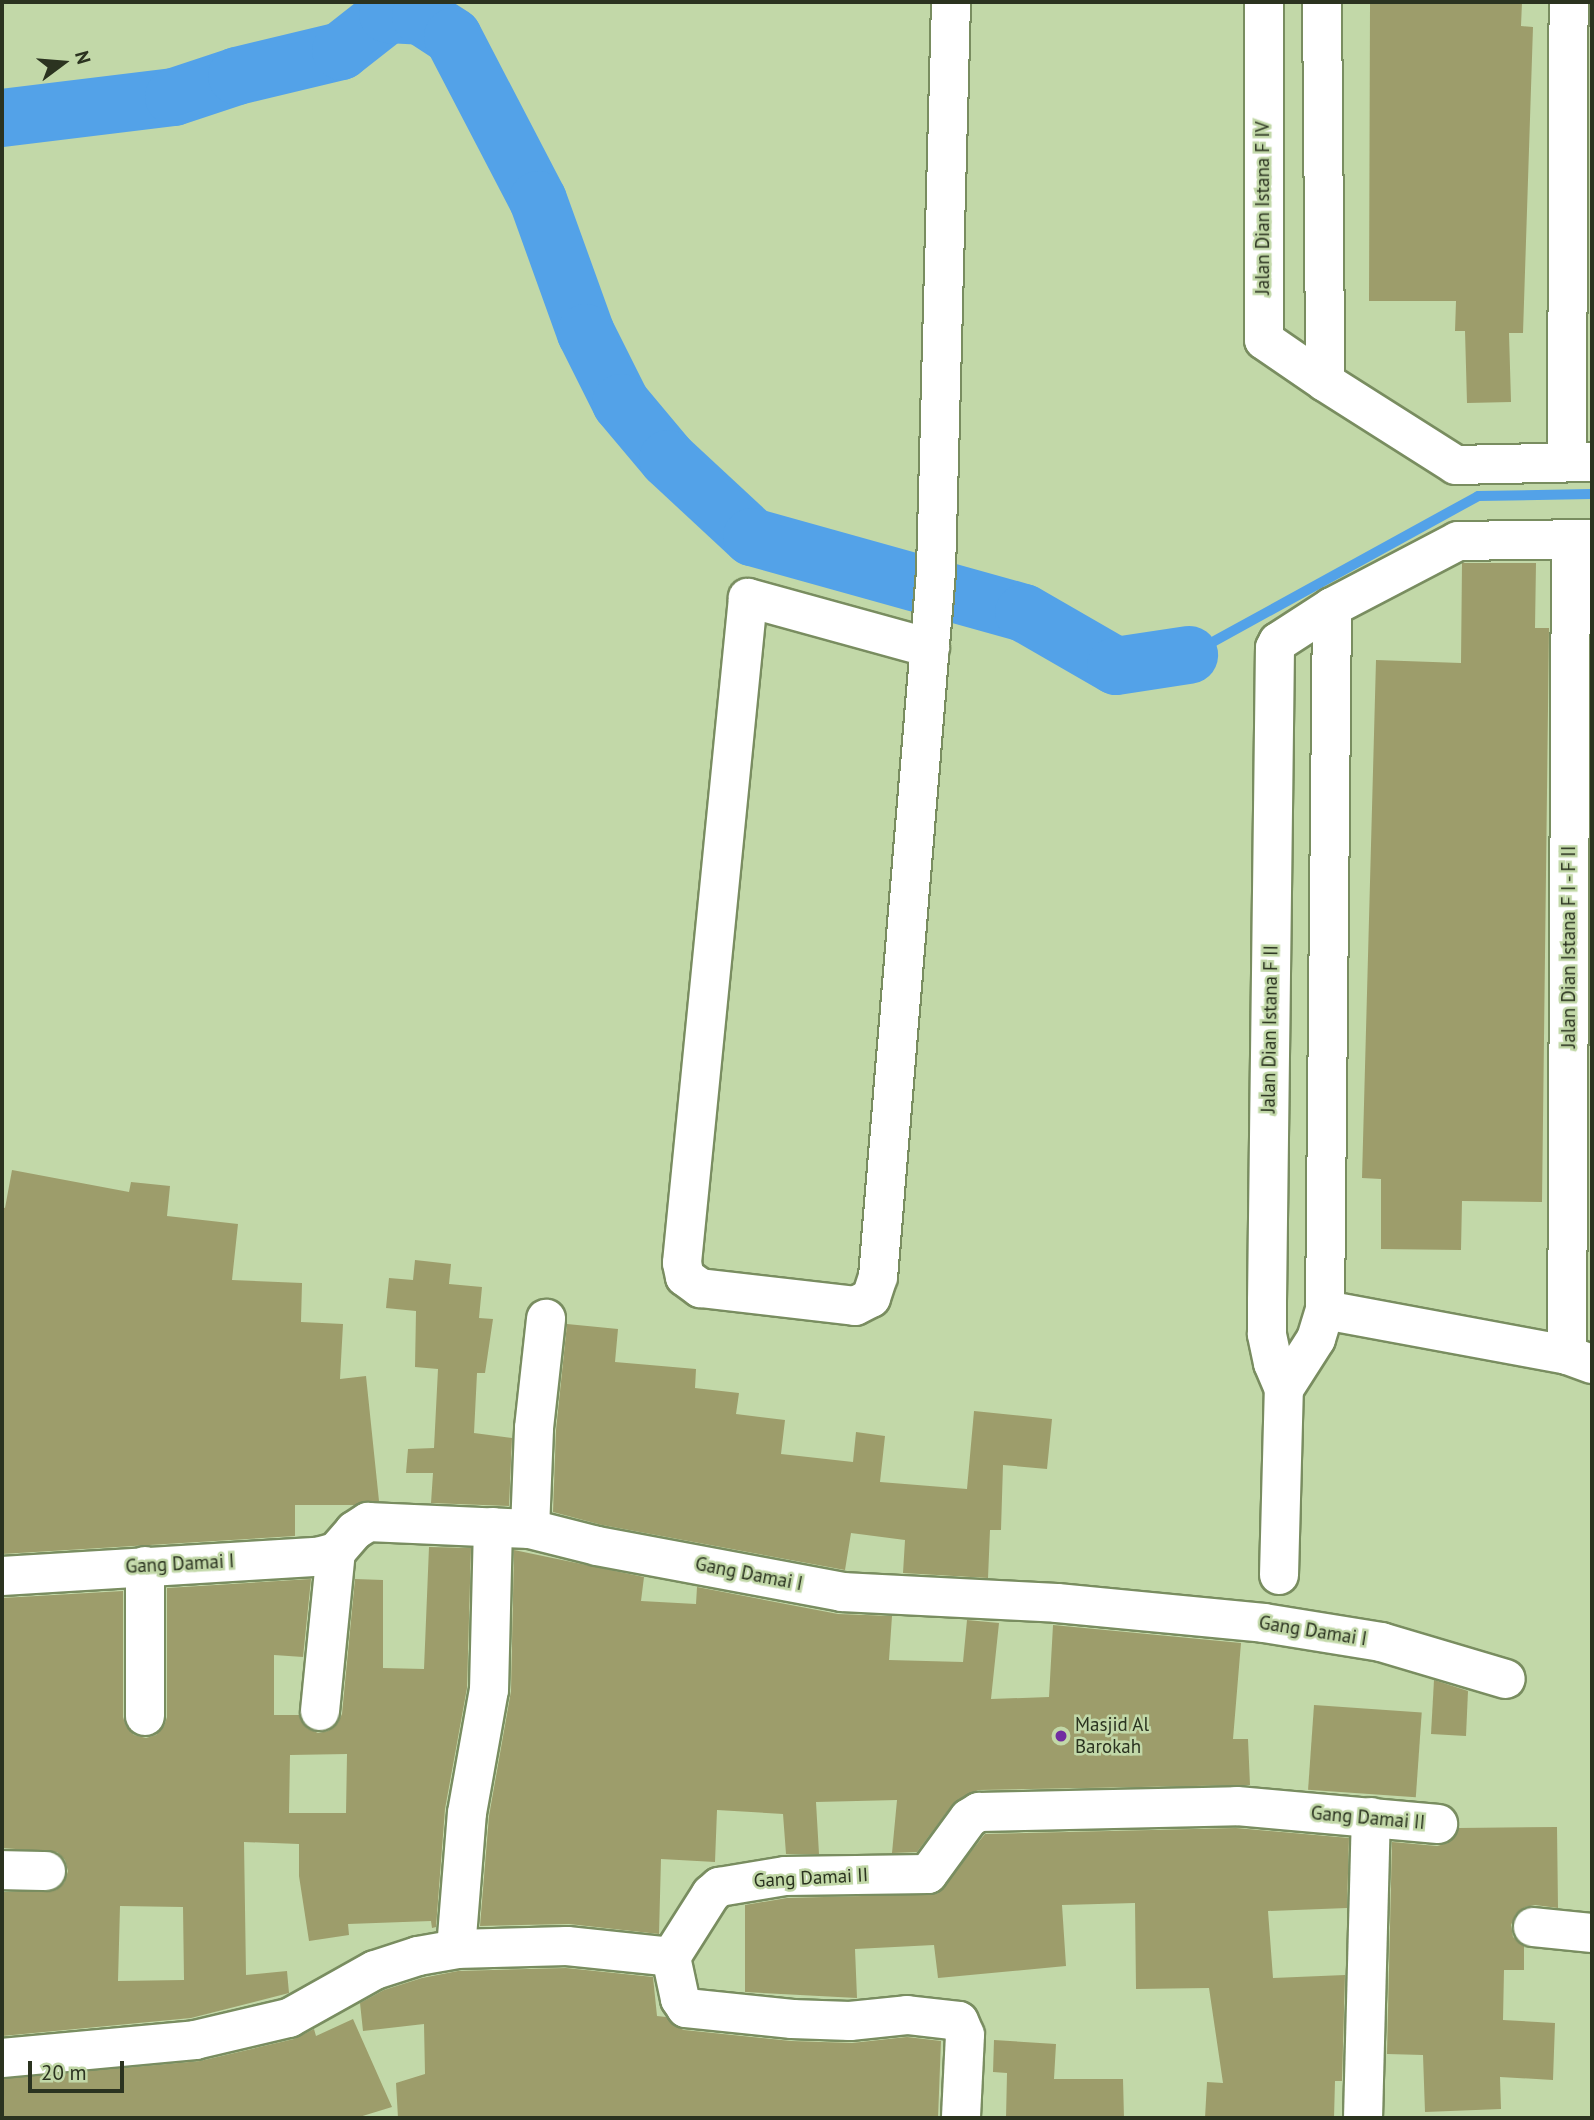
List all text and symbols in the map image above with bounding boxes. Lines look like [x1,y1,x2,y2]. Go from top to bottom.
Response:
north arrow [28,28,98,98]
text: N [70,48,96,67]
street label: Jalan Dian Istana F IV [1252,121,1274,295]
street label: Jalan Dian Istana F I - F II [1558,844,1580,1050]
street label: Jalan Dian Istana F II [1257,945,1283,1113]
street label: Gang Damai I [125,1550,235,1578]
street label: Gang Damai I [693,1552,805,1596]
street label: Gang Damai I [1257,1611,1369,1651]
place label: Masjid Al Barokah [1075,1714,1150,1758]
marker: Masjid Al Barokah [1053,1728,1069,1744]
street label: Gang Damai II [1310,1802,1426,1834]
street label: Gang Damai II [753,1864,869,1892]
scale bar [32,2046,128,2090]
text: 20 m [41,2059,87,2086]

